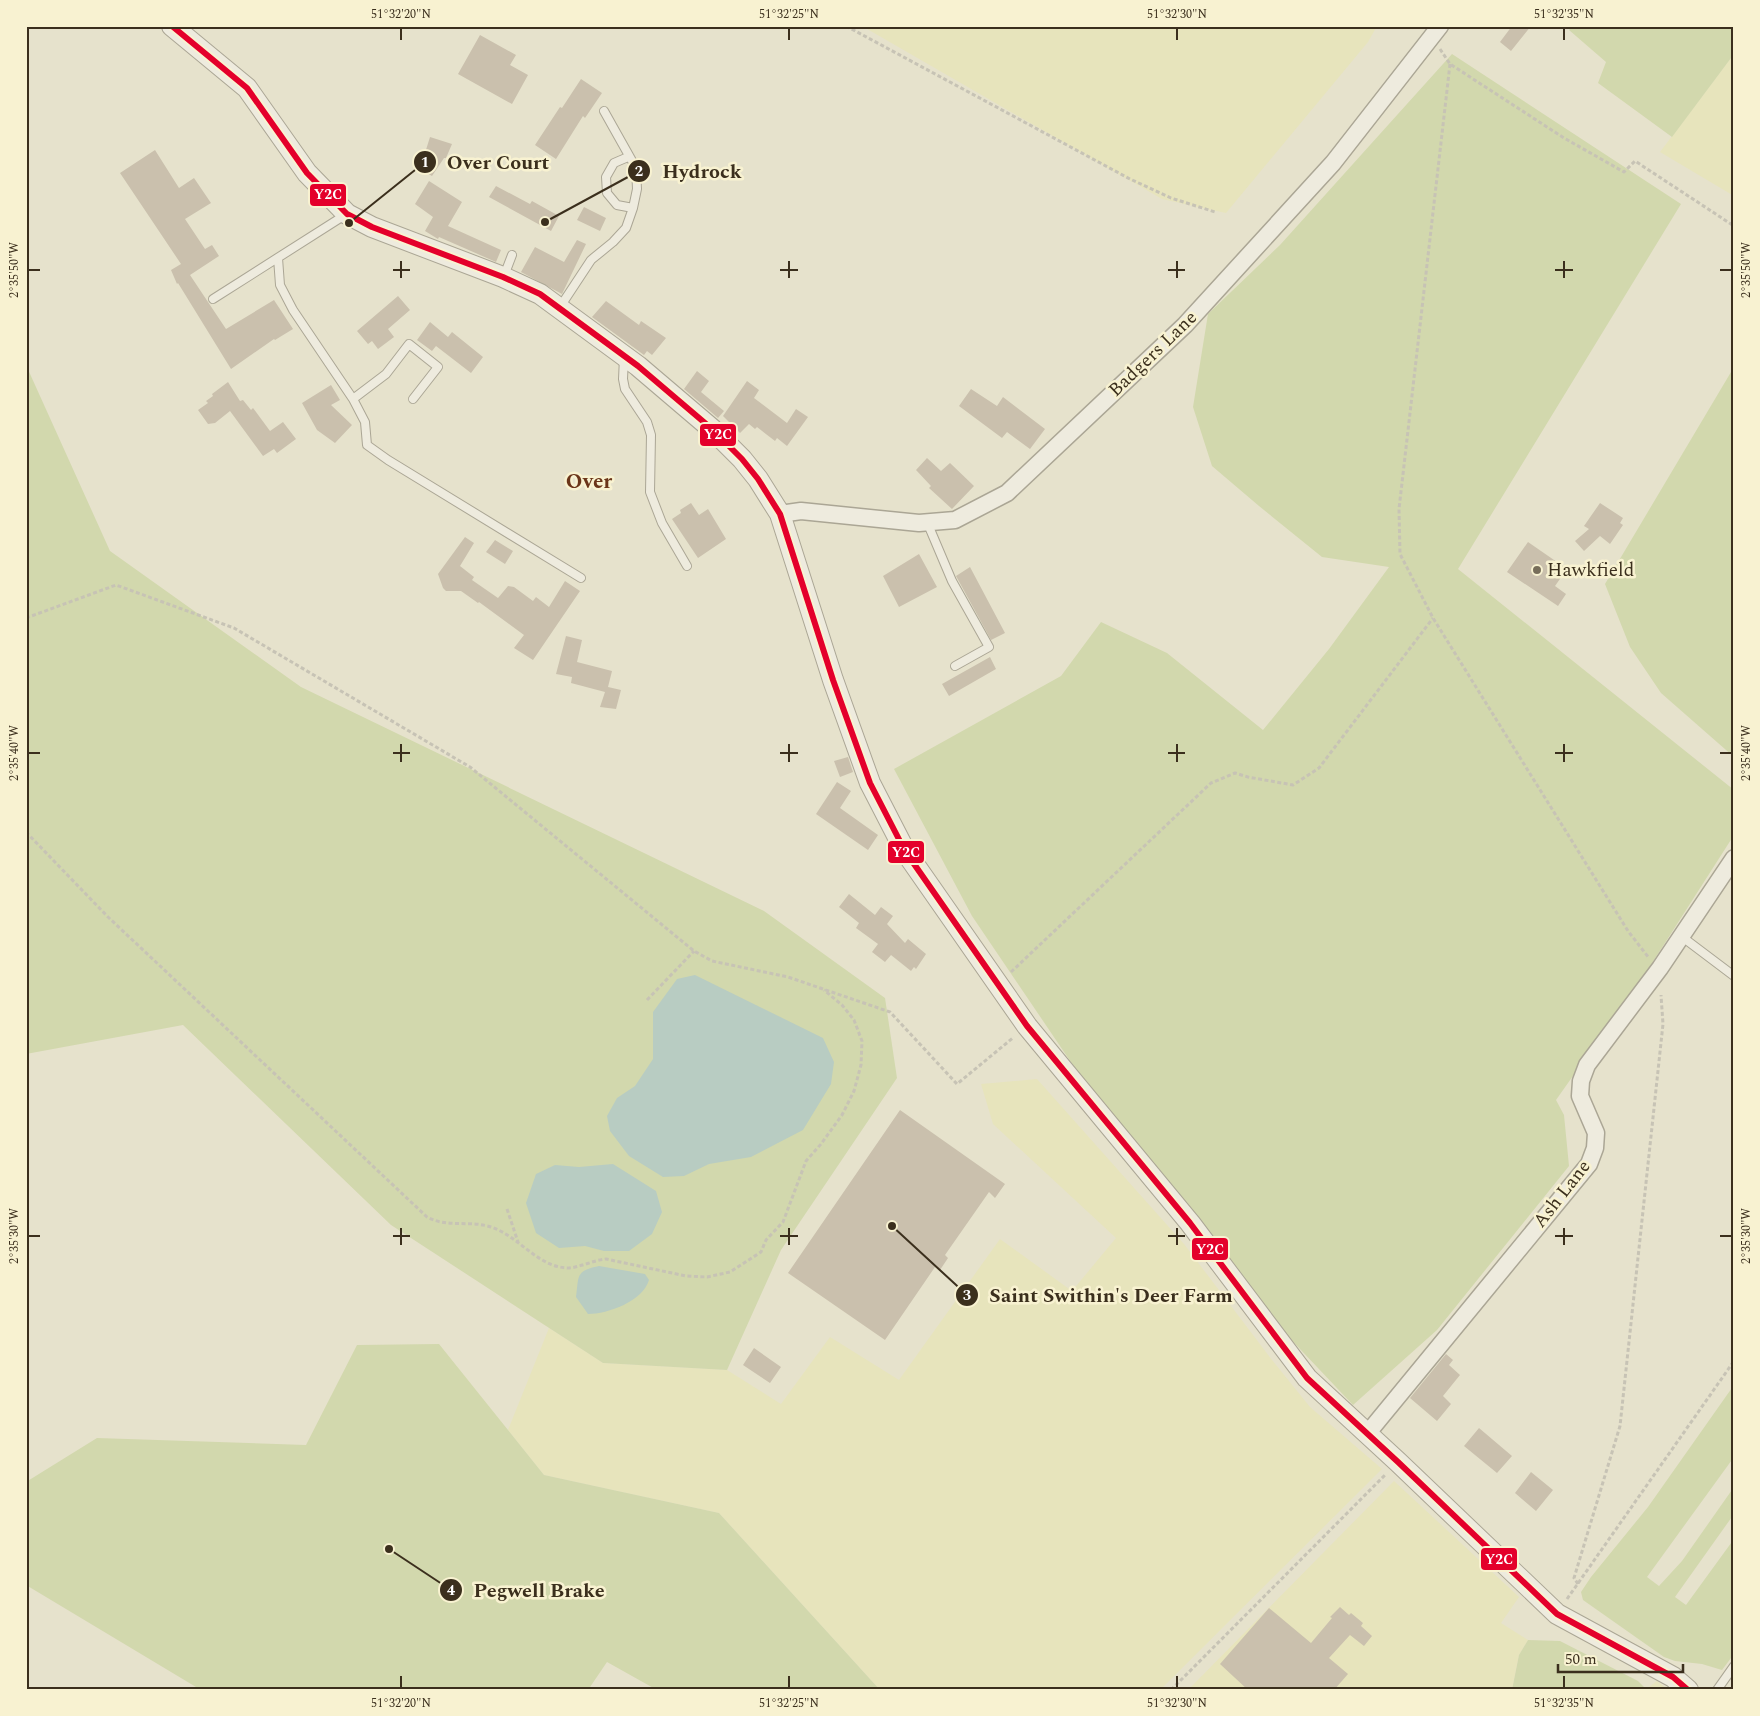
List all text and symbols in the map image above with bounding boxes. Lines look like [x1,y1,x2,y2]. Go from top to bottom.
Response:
text: 51°32'20"N [371,5,431,24]
text: 51°32'25"N [759,5,819,24]
text: 51°32'30"N [1147,5,1207,24]
text: 51°32'35"N [1534,5,1594,24]
callout: Over Court [412,145,560,180]
text: Over Court [447,148,549,178]
text: 1 [421,151,429,174]
callout: Hydrock [627,154,751,189]
text: Hydrock [662,157,742,187]
text: 2 [635,160,643,183]
line badge: Y2C [309,183,347,207]
text: Y2C [314,184,342,205]
text: 2°35'50"W [5,242,24,298]
text: 2°35'50"W [1737,242,1756,298]
street label: Badgers Lane [1102,304,1204,404]
line badge: Y2C [699,423,737,447]
text: Y2C [704,424,732,445]
district label: Over [566,466,612,498]
place label: Hawkfield [1547,556,1634,585]
marker: Hawkfield [1531,564,1543,576]
text: 2°35'40"W [5,725,24,781]
text: 2°35'40"W [1737,725,1756,781]
line badge: Y2C [887,840,925,864]
text: Y2C [892,842,920,863]
street label: Ash Lane [1526,1154,1598,1234]
text: 2°35'30"W [5,1208,24,1264]
text: 2°35'30"W [1737,1208,1756,1264]
line badge: Y2C [1191,1237,1229,1261]
text: Y2C [1196,1239,1224,1260]
callout: Saint Swithin's Deer Farm [954,1277,1242,1312]
text: Saint Swithin's Deer Farm [989,1281,1233,1311]
text: 3 [963,1284,971,1307]
line badge: Y2C [1480,1547,1518,1571]
text: Y2C [1485,1549,1513,1570]
callout: Pegwell Brake [438,1572,614,1607]
text: Pegwell Brake [473,1576,605,1606]
text: 4 [447,1579,456,1602]
scale bar [1558,1641,1682,1673]
text: 50 m [1565,1648,1597,1671]
text: 51°32'20"N [371,1694,431,1713]
text: 51°32'25"N [759,1694,819,1713]
text: 51°32'30"N [1147,1694,1207,1713]
text: 51°32'35"N [1534,1694,1594,1713]

